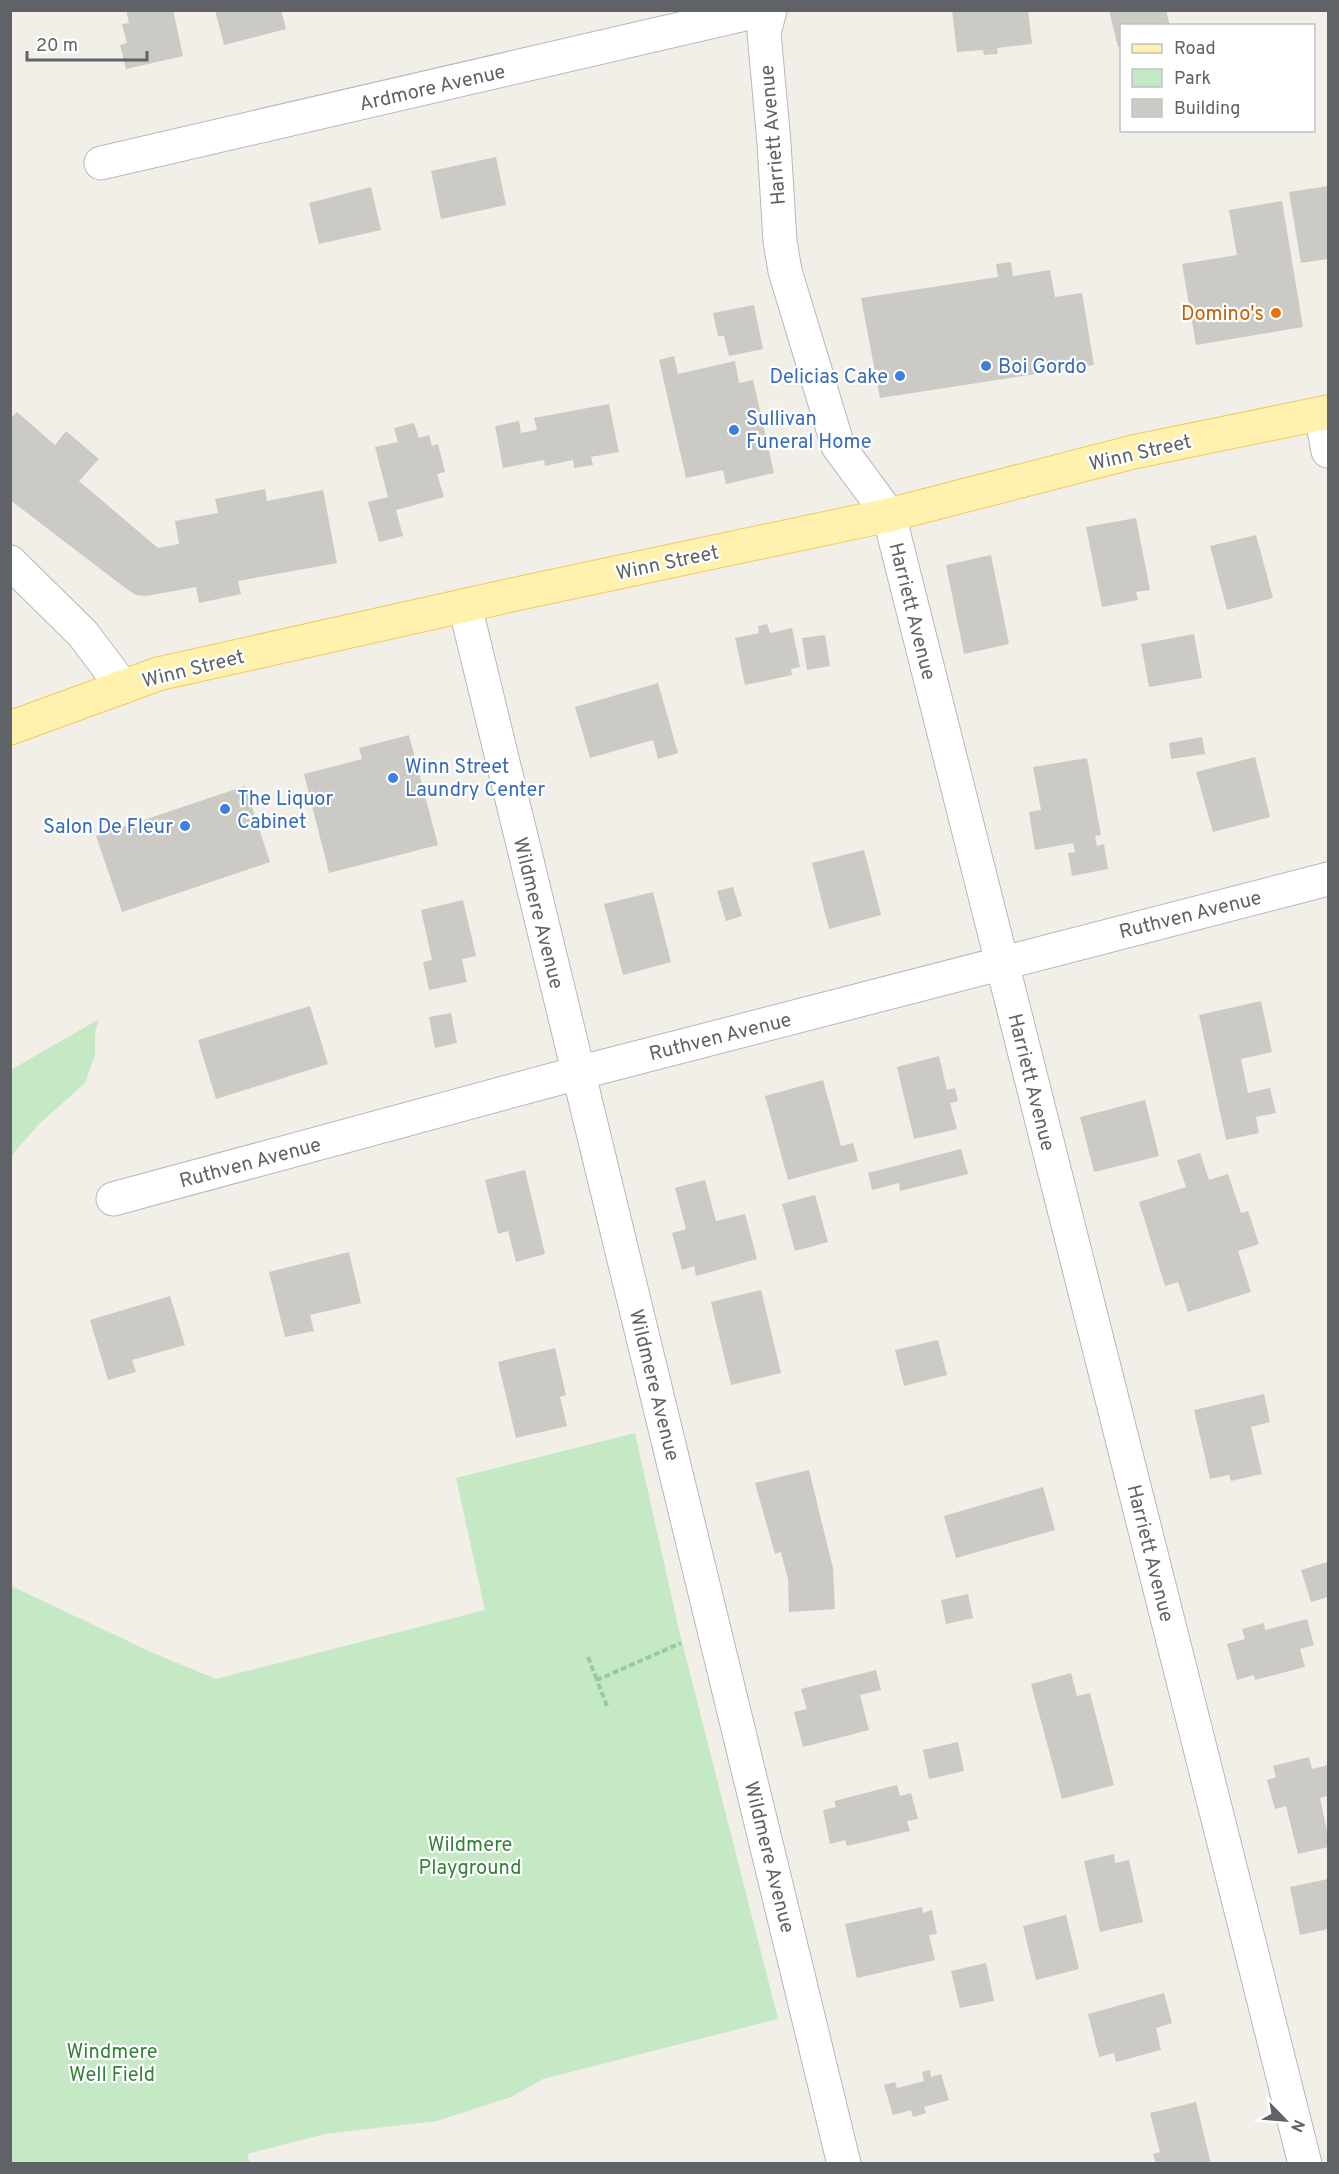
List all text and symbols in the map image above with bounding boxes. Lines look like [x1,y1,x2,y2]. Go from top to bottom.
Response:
scale bar [27,24,147,62]
legend [1120,24,1315,132]
text: 20 m [36,35,78,58]
text: Road [1174,38,1216,61]
street label: Ardmore Avenue [357,60,508,118]
street label: Harriett Avenue [755,64,793,206]
text: Park [1174,68,1211,91]
text: Building [1174,98,1240,121]
place label: Domino's [1181,302,1264,328]
marker: Domino's [1269,306,1283,320]
place label: Boi Gordo [998,355,1087,381]
marker: Boi Gordo [979,359,993,373]
place label: Delicias Cake [770,365,888,391]
marker: Delicias Cake [893,369,907,383]
place label: Sullivan Funeral Home [746,407,871,456]
marker: Sullivan Funeral Home [727,423,741,437]
street label: Winn Street [1087,430,1194,478]
street label: Winn Street [614,540,721,588]
street label: Harriett Avenue [881,540,941,683]
street label: Winn Street [140,645,247,695]
place label: Winn Street Laundry Center [405,755,545,804]
marker: Winn Street Laundry Center [386,771,400,785]
place label: The Liquor Cabinet [237,787,333,836]
marker: The Liquor Cabinet [218,802,232,816]
place label: Salon De Fleur [43,815,173,841]
marker: Salon De Fleur [178,819,192,833]
street label: Wildmere Avenue [506,835,568,992]
street label: Ruthven Avenue [1117,886,1264,946]
street label: Ruthven Avenue [647,1008,794,1068]
street label: Harriett Avenue [1000,1011,1060,1154]
street label: Ruthven Avenue [177,1133,324,1195]
street label: Wildmere Avenue [622,1307,684,1464]
street label: Harriett Avenue [1119,1482,1179,1625]
street label: Wildmere Avenue [737,1779,799,1936]
park label: Wildmere Playground [419,1833,521,1882]
park label: Windmere Well Field [67,2040,157,2089]
north arrow [1255,2090,1315,2150]
text: N [1285,2116,1308,2135]

